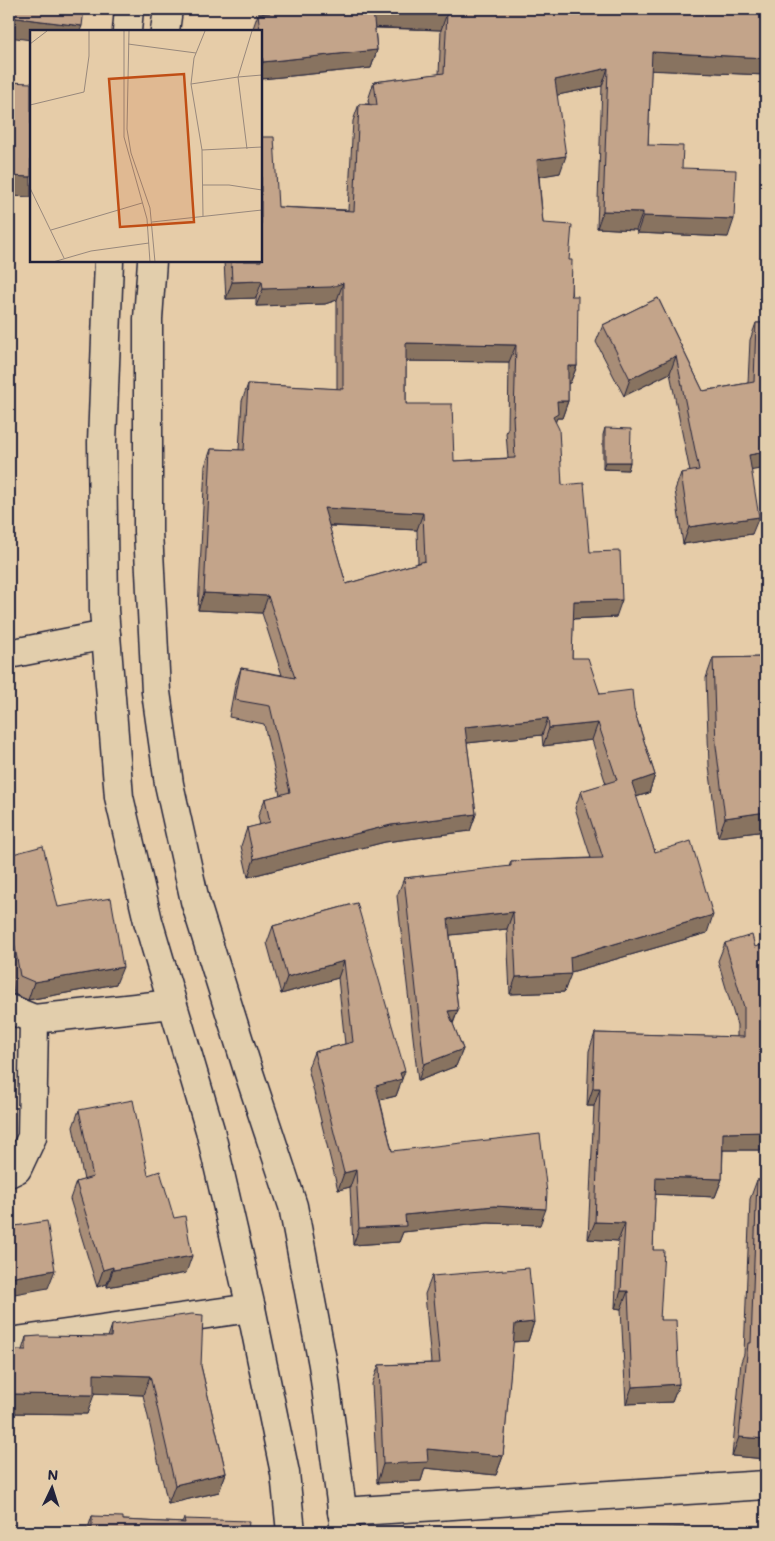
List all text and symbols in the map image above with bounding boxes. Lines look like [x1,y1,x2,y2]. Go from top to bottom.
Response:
inset map [30,30,262,262]
north arrow [28,1464,78,1514]
text: N [47,1465,59,1484]

